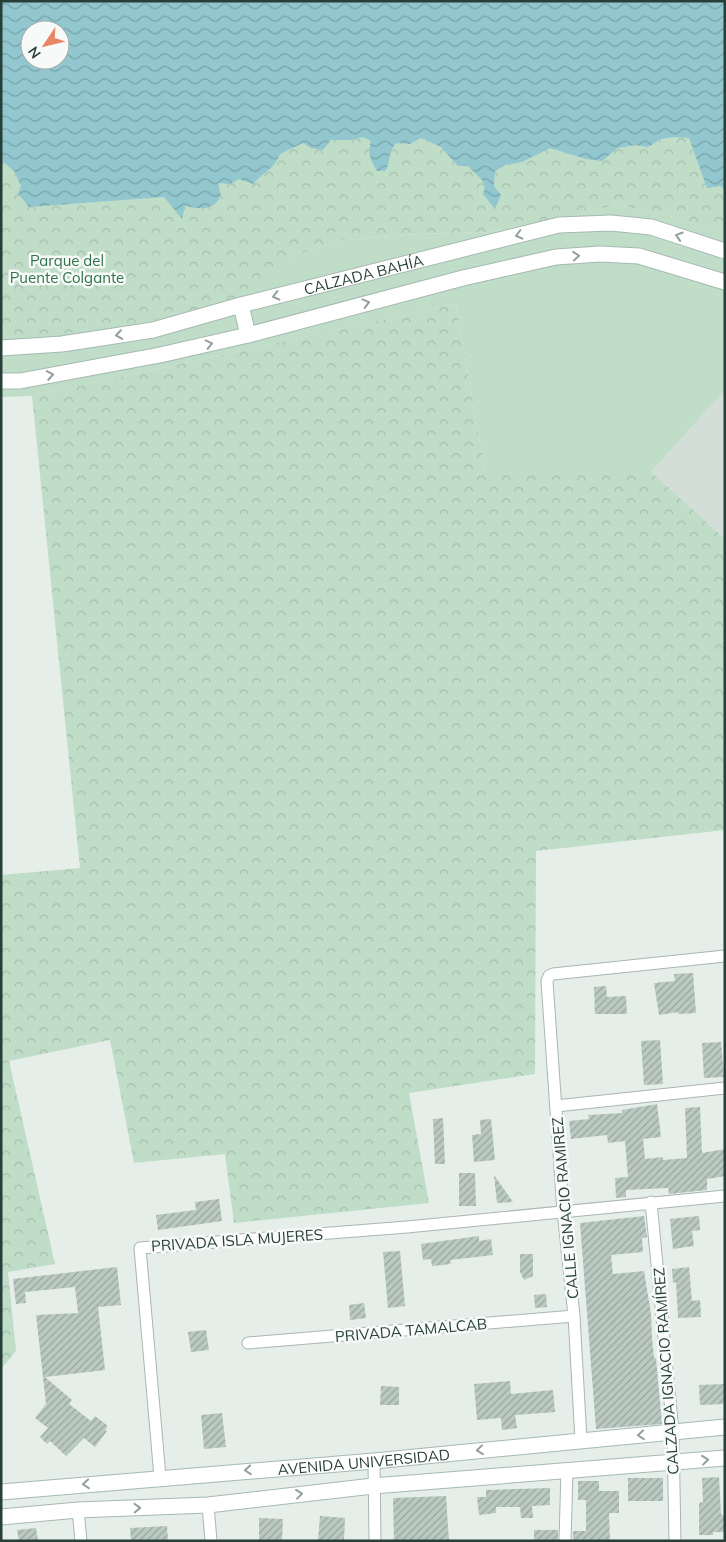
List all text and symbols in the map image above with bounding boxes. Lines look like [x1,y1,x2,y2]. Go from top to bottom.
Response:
north arrow [20,20,70,70]
text: N [24,43,45,62]
one-way arrow [515,230,524,240]
one-way arrow [675,231,683,241]
street label: CALZADA BAHÍA [302,250,425,298]
one-way arrow [572,250,580,261]
park label: Parque del Puente Colgante [10,251,124,287]
one-way arrow [272,290,281,301]
one-way arrow [362,299,370,309]
one-way arrow [115,330,123,340]
one-way arrow [204,339,213,350]
one-way arrow [45,371,54,381]
street label: CALLE IGNACIO RAMIREZ [548,1116,582,1300]
street label: PRIVADA ISLA MUJERES [150,1225,324,1255]
street label: CALZADA IGNACIO RAMÍREZ [649,1267,683,1475]
street label: PRIVADA TAMALCAB [334,1314,488,1346]
one-way arrow [637,1429,645,1440]
street label: AVENIDA UNIVERSIDAD [277,1444,451,1478]
one-way arrow [475,1444,483,1455]
one-way arrow [701,1455,709,1466]
one-way arrow [244,1465,252,1476]
one-way arrow [82,1478,90,1489]
one-way arrow [295,1489,303,1500]
one-way arrow [133,1502,141,1513]

